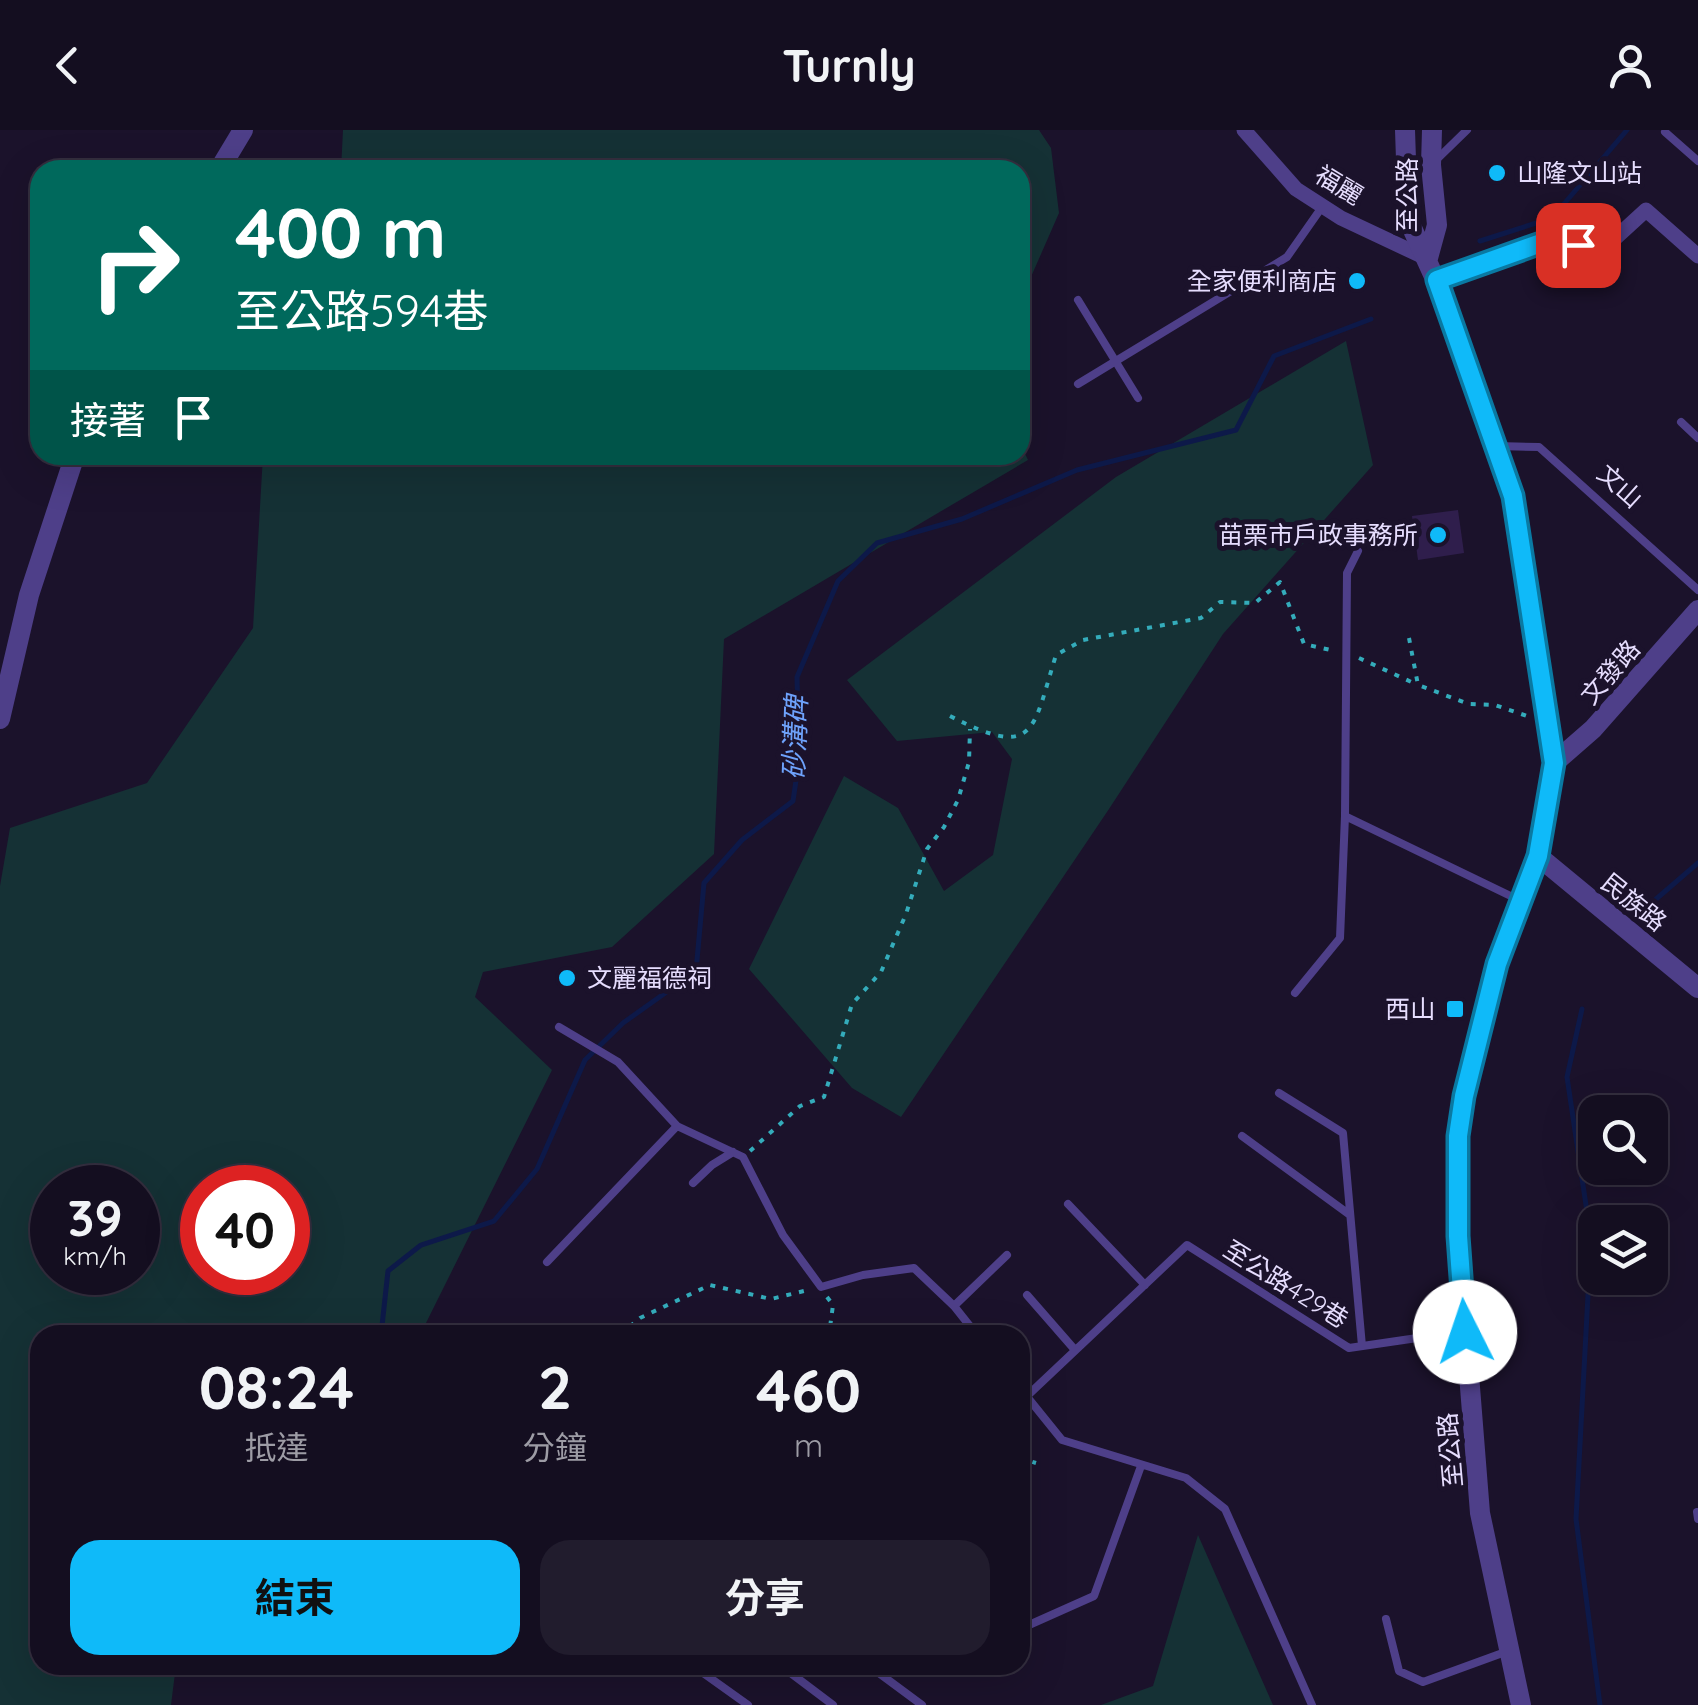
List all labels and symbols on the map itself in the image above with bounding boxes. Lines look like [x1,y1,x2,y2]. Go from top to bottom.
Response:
street label: 至公路 [1391,157,1422,233]
place label: 山隆文山站 [1517,157,1642,188]
street label: 福麗 [1310,158,1369,211]
marker: 山隆文山站 [1486,162,1508,184]
pin [1536,203,1621,288]
place label: 全家便利商店 [1187,265,1337,296]
marker: 全家便利商店 [1346,270,1368,292]
street label: 文山 [1591,457,1649,514]
place label: 苗栗市戶政事務所 [1218,519,1418,550]
marker: 苗栗市戶政事務所 [1427,524,1449,546]
street label: 文發路 [1573,633,1646,710]
water label: 砂溝碑 [776,691,814,781]
street label: 民族路 [1595,866,1673,937]
place label: 文麗福德祠 [587,962,712,993]
marker: 文麗福德祠 [556,967,578,989]
place label: 西山 [1385,993,1435,1024]
marker: 西山 [1444,998,1466,1020]
speed limit sign: 40 [180,1165,310,1295]
street label: 至公路429巷 [1218,1233,1354,1334]
position arrow [1413,1280,1517,1384]
street label: 至公路 [1431,1411,1468,1489]

